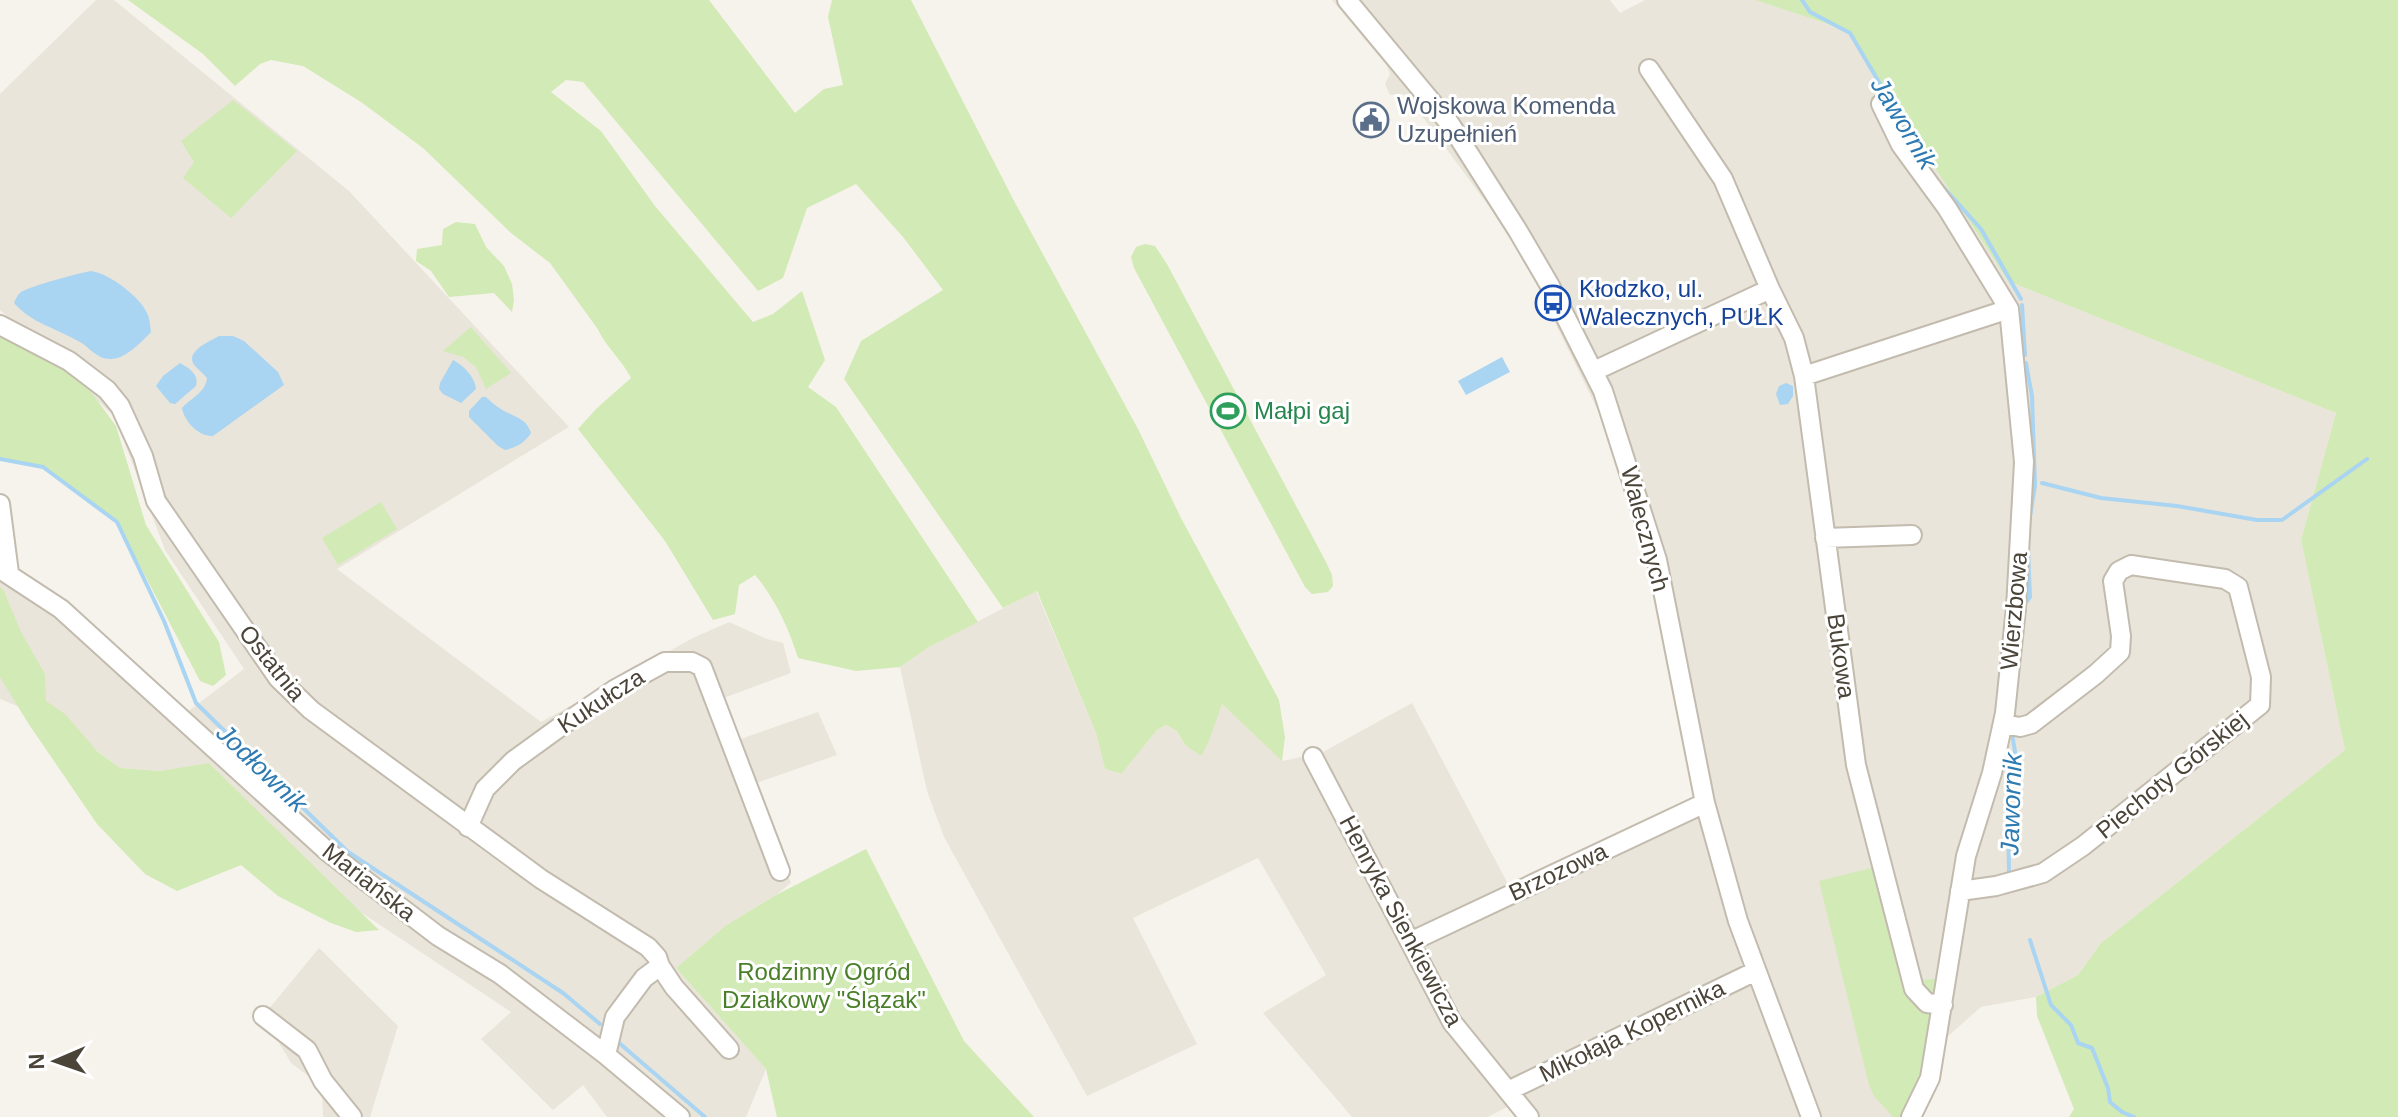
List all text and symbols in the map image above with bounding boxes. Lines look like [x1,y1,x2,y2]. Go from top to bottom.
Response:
water label: Jawornik [1864,70,1944,176]
place label: Wojskowa Komenda Uzupełnień [1397,92,1616,147]
public building icon: Wojskowa Komenda Uzupełnień [1352,101,1390,139]
place label: Kłodzko, ul. Walecznych, PUŁK [1579,275,1784,330]
bus stop icon: Kłodzko, ul. Walecznych, PUŁK [1534,284,1572,322]
sports icon: Małpi gaj [1209,392,1247,430]
place label: Małpi gaj [1254,397,1350,424]
street label: Walecznych [1616,463,1675,594]
street label: Wierzbowa [1995,550,2032,671]
street label: Bukowa [1822,612,1861,701]
street label: Ostatnia [234,619,311,706]
street label: Kukułcza [553,662,649,738]
street label: Piechoty Górskiej [2091,705,2253,844]
water label: Jodłownik [210,717,315,820]
water label: Jawornik [1994,750,2028,857]
street label: Henryka Sienkiewicza [1334,811,1469,1031]
street label: Mariańska [317,837,422,927]
street label: Brzozowa [1504,837,1612,906]
park label: Rodzinny Ogród Działkowy "Ślązak" [722,958,926,1013]
street label: Mikołaja Kopernika [1535,974,1729,1087]
north arrow [16,1021,96,1101]
text: N [24,1053,49,1070]

